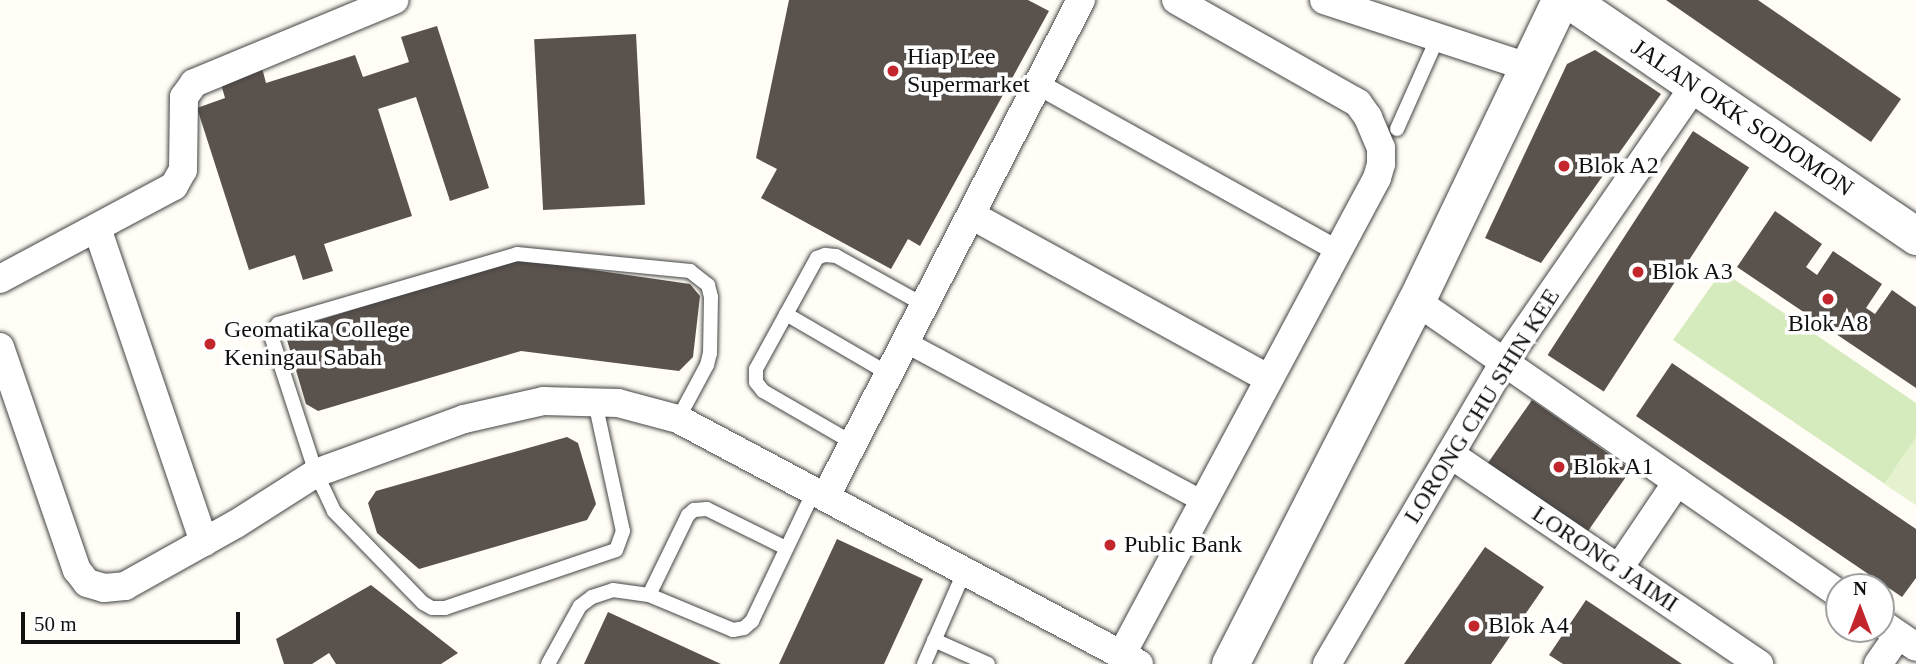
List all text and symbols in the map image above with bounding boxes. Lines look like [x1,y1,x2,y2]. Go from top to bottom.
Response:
street label: JALAN OKK SODOMON [1626,33,1858,203]
place label: Hiap Lee Supermarket [907,43,1030,99]
marker: Hiap Lee Supermarket [885,63,901,79]
place label: Blok A2 [1578,152,1660,180]
marker: Blok A2 [1556,158,1572,174]
place label: Blok A3 [1652,258,1734,286]
marker: Blok A3 [1630,264,1646,280]
street label: LORONG CHU SHIN KEE [1398,283,1566,529]
marker: Blok A8 [1820,291,1836,307]
place label: Blok A8 [1787,310,1869,338]
place label: Geomatika College Keningau Sabah [224,316,410,372]
marker: Geomatika College Keningau Sabah [202,336,218,352]
place label: Blok A1 [1573,453,1655,481]
marker: Blok A1 [1551,459,1567,475]
street label: LORONG JAIMI [1526,500,1684,618]
place label: Public Bank [1124,531,1242,559]
marker: Public Bank [1102,537,1118,553]
north arrow [1825,573,1895,643]
text: N [1853,578,1867,599]
scale bar [24,598,243,642]
text: 50 m [34,612,77,636]
place label: Blok A4 [1488,612,1570,640]
marker: Blok A4 [1466,618,1482,634]

